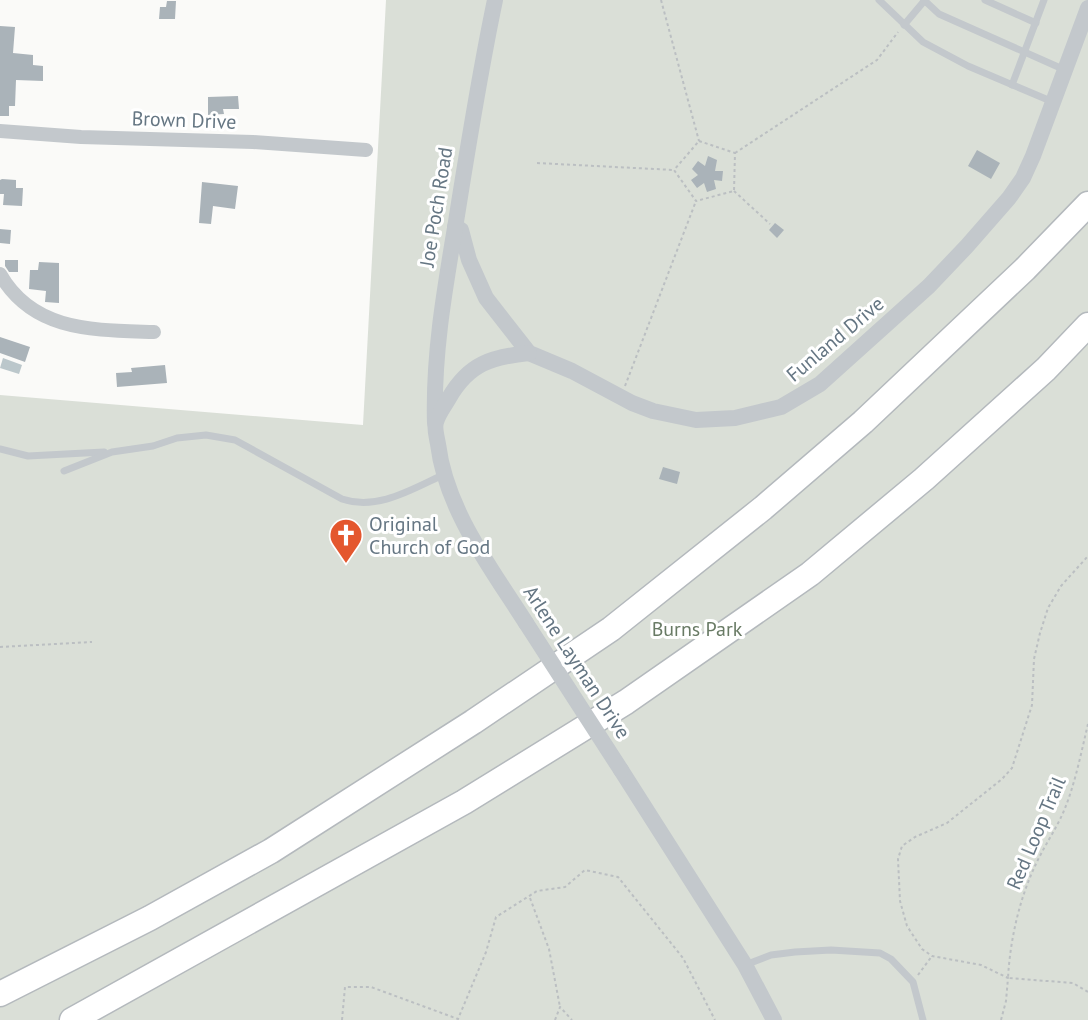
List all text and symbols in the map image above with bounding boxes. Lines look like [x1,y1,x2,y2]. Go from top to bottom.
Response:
street label: Brown Drive [131,105,237,135]
street label: Joe Poch Road [414,145,458,270]
street label: Funland Drive [781,291,889,387]
place label: Original Church of God [369,511,490,560]
church icon: Original Church of God [328,517,364,564]
street label: Arlene Layman Drive [518,581,636,743]
park label: Burns Park [652,616,743,642]
street label: Red Loop Trail [1001,772,1072,893]

